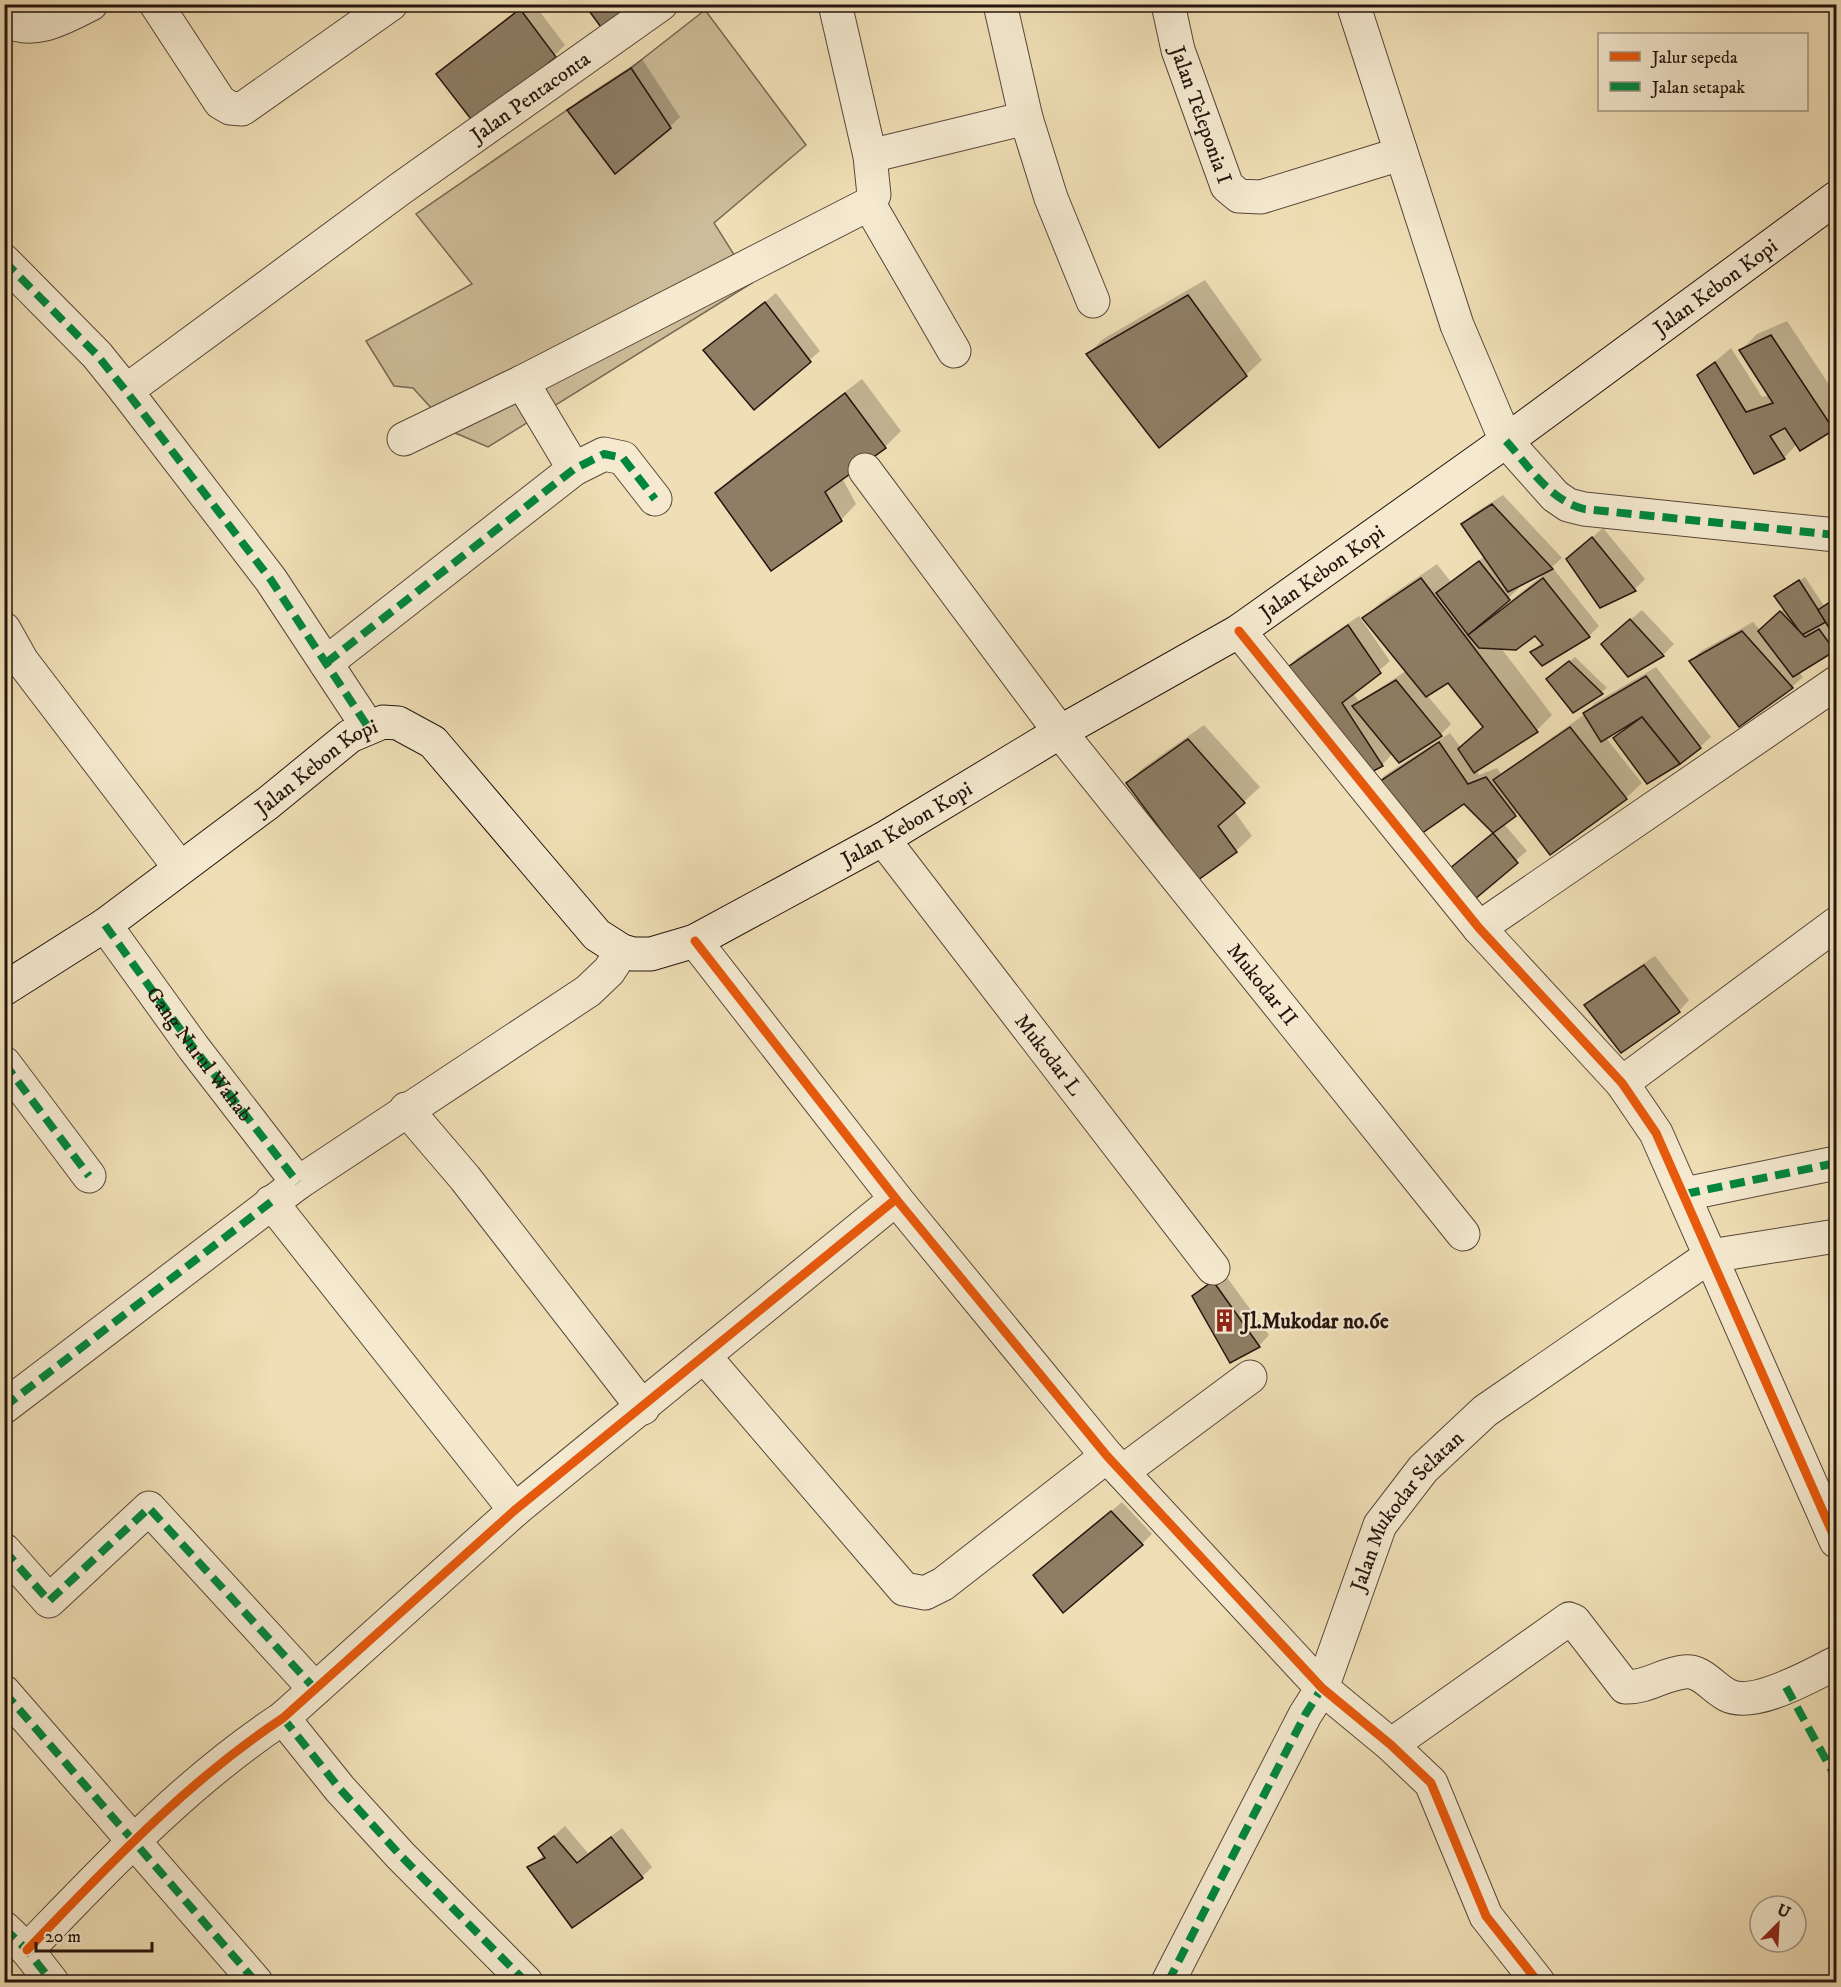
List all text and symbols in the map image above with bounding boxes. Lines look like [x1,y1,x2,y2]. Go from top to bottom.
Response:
legend [1598,33,1808,111]
street label: Jalan Teleponia I [1163,41,1237,187]
street label: Jalan Pentaconta [464,46,596,150]
text: Jalur sepeda [1650,47,1738,69]
text: Jalan setapak [1650,77,1745,99]
street label: Jalan Kebon Kopi [1647,234,1783,343]
street label: Jalan Kebon Kopi [1253,520,1390,627]
street label: Jalan Kebon Kopi [249,714,382,823]
street label: Jalan Kebon Kopi [836,776,977,874]
street label: Mukodar II [1221,938,1303,1031]
street label: Gang Nurul Wahab [140,982,258,1127]
street label: Mukodar L [1008,1009,1088,1101]
building icon: Jl.Mukodar no.6e [1211,1308,1237,1334]
place label: Jl.Mukodar no.6e [1240,1309,1389,1335]
street label: Jalan Mukodar Selatan [1345,1426,1470,1597]
north arrow [1748,1894,1808,1954]
text: U [1774,1900,1794,1923]
scale bar [36,1915,152,1953]
text: 20 m [45,1926,81,1948]

